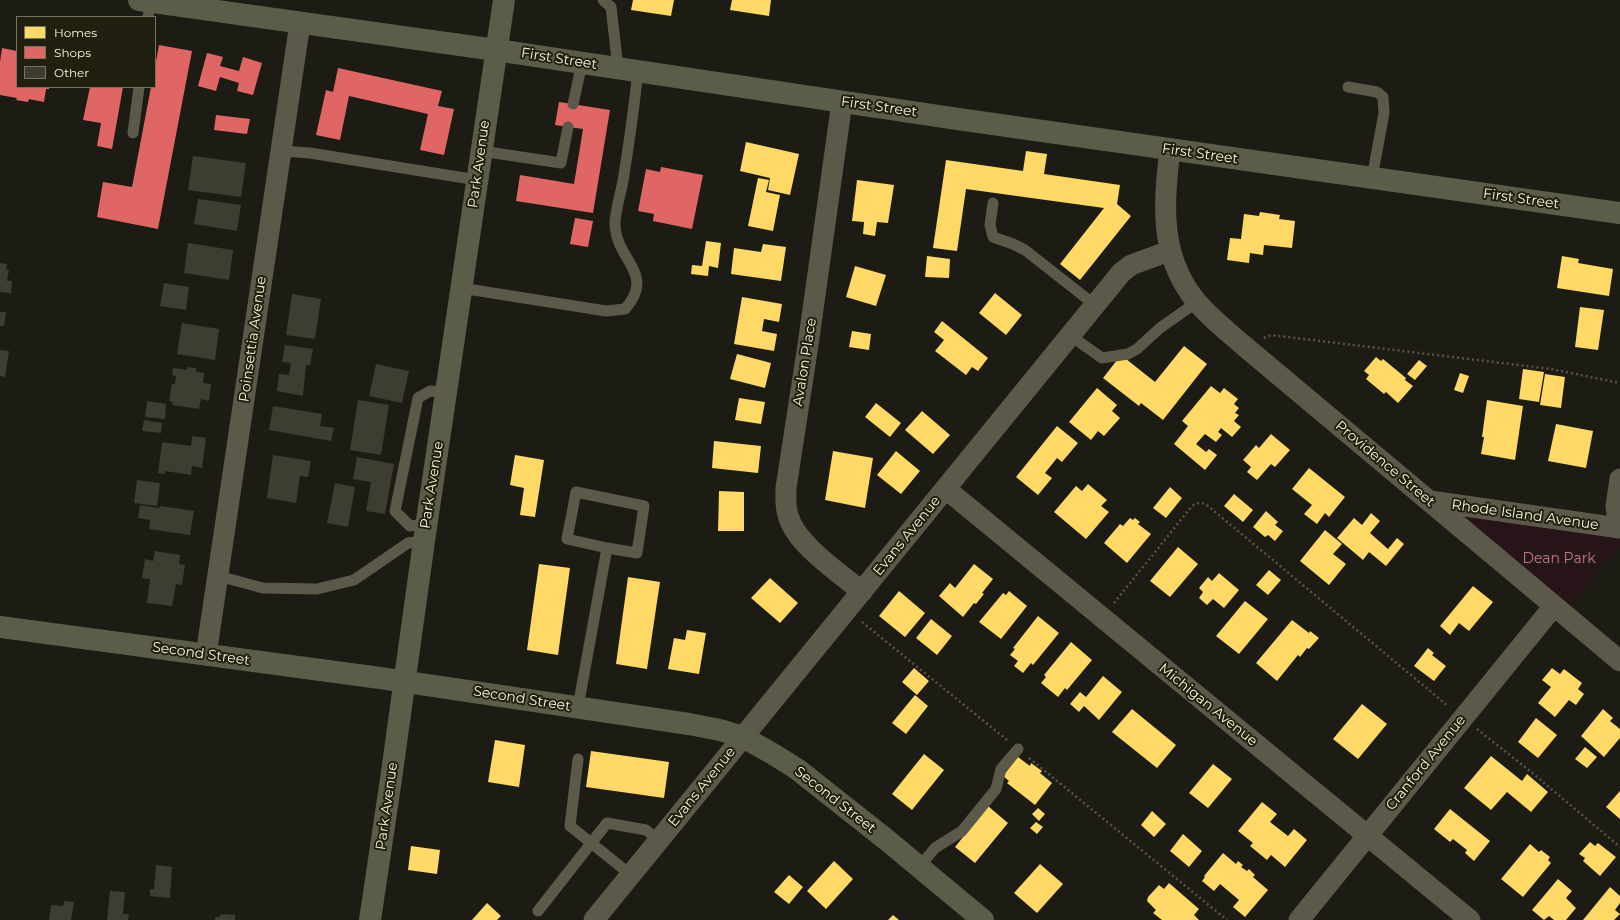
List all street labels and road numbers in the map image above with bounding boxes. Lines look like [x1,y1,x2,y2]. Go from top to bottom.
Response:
street label: First Street [520,45,598,73]
street label: First Street [840,93,918,121]
street label: Park Avenue [465,119,493,209]
street label: First Street [1161,140,1239,168]
street label: First Street [1482,185,1560,213]
street label: Poinsettia Avenue [236,275,270,403]
street label: Avalon Place [790,317,820,407]
street label: Providence Street [1332,417,1438,511]
street label: Park Avenue [417,440,447,530]
street label: Evans Avenue [870,493,944,579]
street label: Rhode Island Avenue [1450,496,1600,534]
street label: Second Street [151,639,251,669]
street label: Michigan Avenue [1155,660,1261,750]
street label: Second Street [472,683,572,715]
street label: Cranford Avenue [1382,712,1470,814]
street label: Evans Avenue [665,744,739,830]
street label: Park Avenue [373,761,401,851]
street label: Second Street [791,763,879,837]

